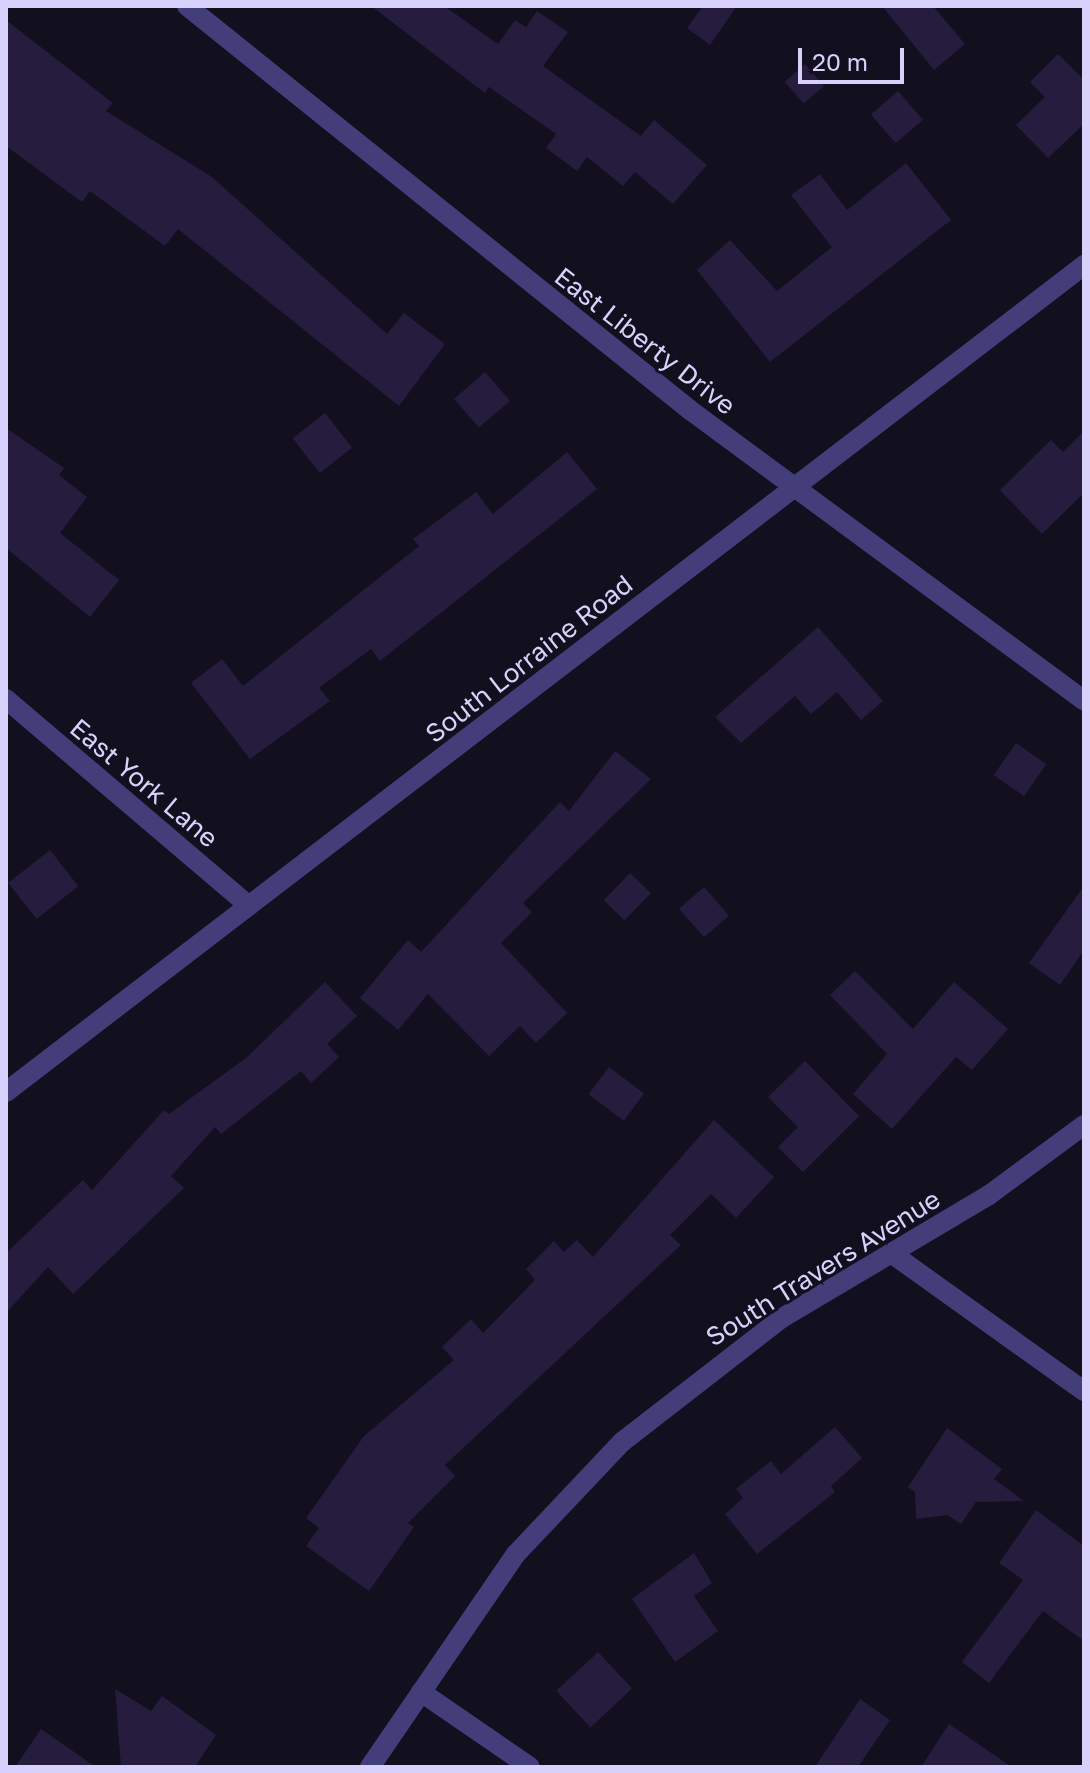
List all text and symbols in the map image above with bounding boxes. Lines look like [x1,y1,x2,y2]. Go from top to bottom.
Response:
scale bar [802,32,908,82]
text: 20 m [812,47,868,76]
street label: East Liberty Drive [548,261,742,421]
street label: South Lorraine Road [419,569,639,749]
street label: East York Lane [64,712,224,854]
street label: South Travers Avenue [700,1183,946,1353]

